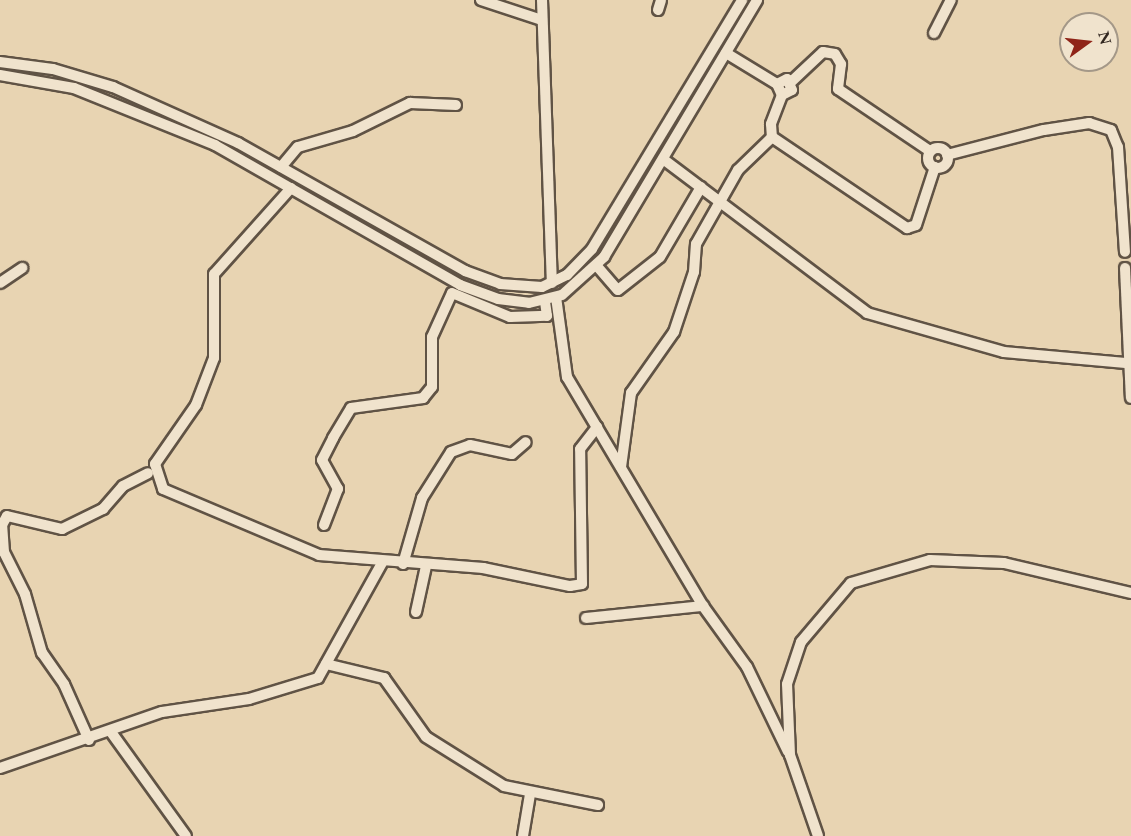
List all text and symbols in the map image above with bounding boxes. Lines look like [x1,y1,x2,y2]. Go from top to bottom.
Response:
north arrow [1059,12,1119,72]
text: N [1093,29,1117,47]

